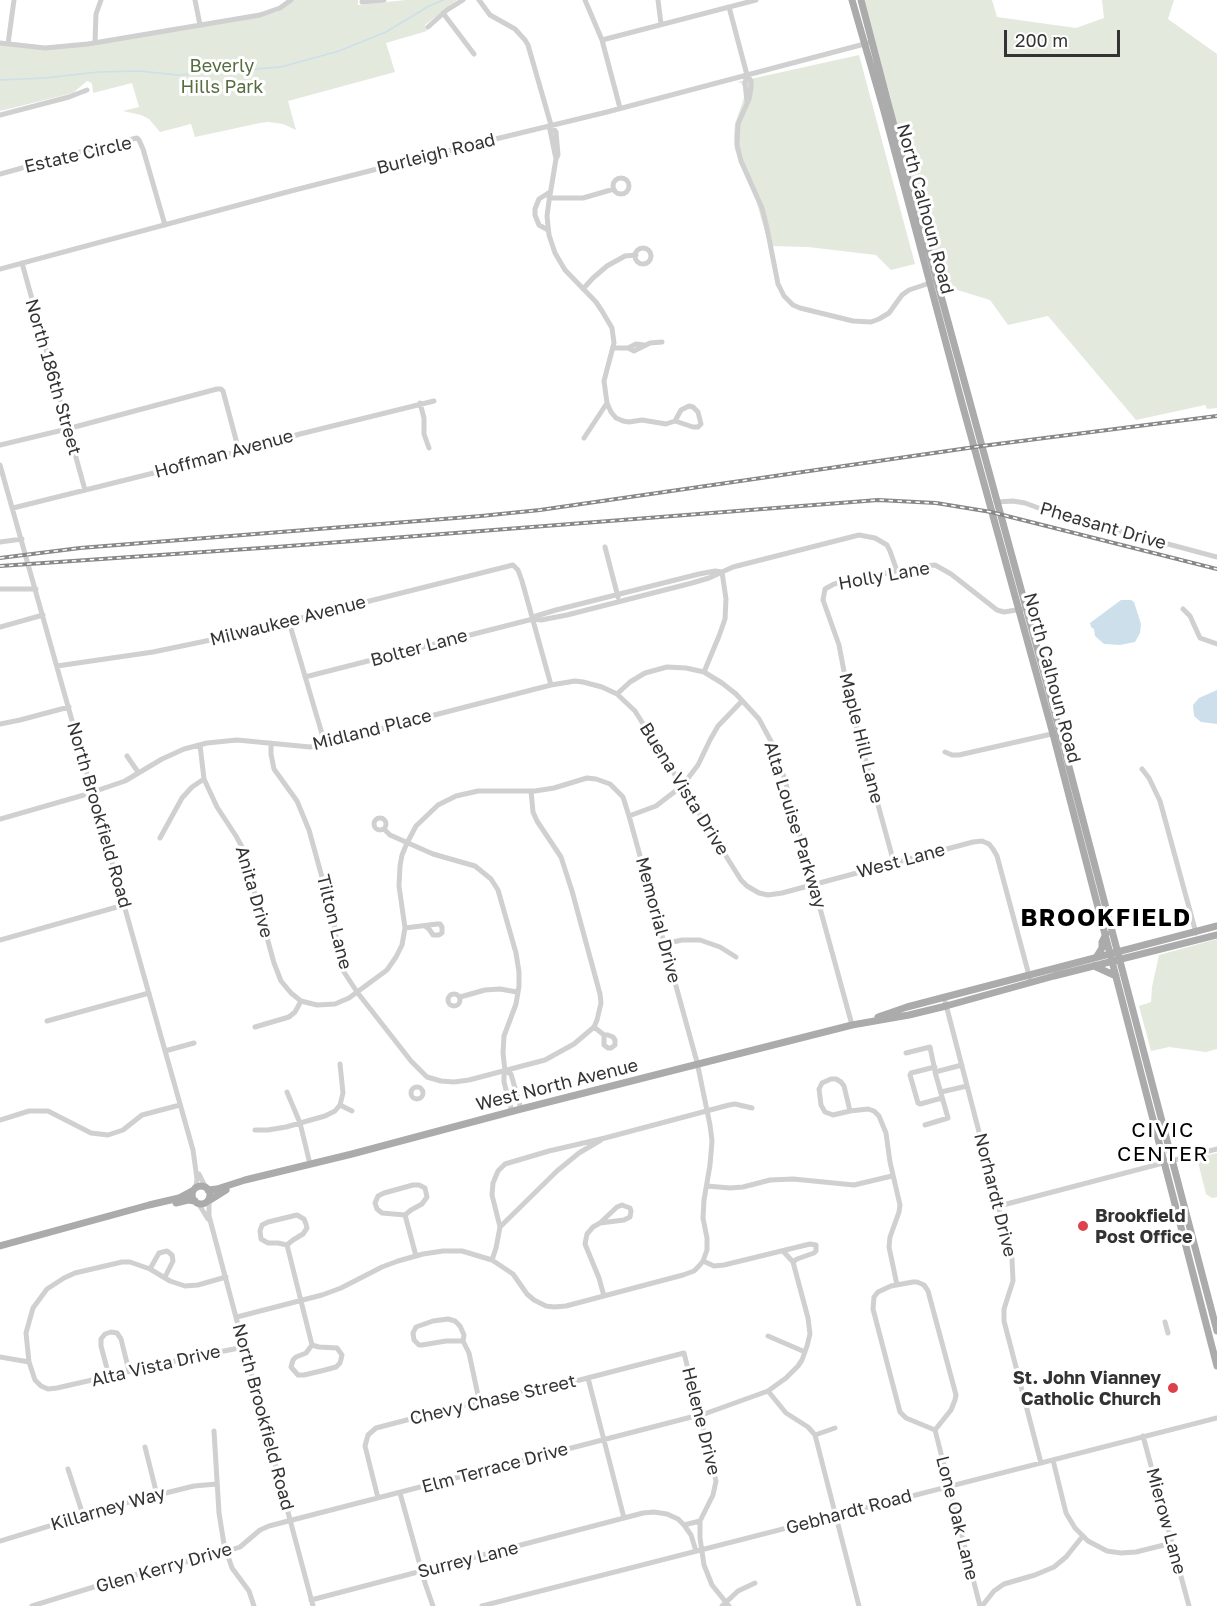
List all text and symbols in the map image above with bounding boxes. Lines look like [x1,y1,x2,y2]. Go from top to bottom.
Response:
scale bar [1007,18,1122,56]
text: 200 m [1015,29,1068,51]
park label: Beverly Hills Park [180,55,264,98]
street label: North Calhoun Road [892,122,958,296]
street label: Burleigh Road [374,129,498,179]
street label: Estate Circle [22,132,134,178]
street label: North 186th Street [20,297,86,457]
street label: Hoffman Avenue [152,425,296,483]
street label: Pheasant Drive [1037,498,1169,554]
street label: Holly Lane [837,557,931,595]
street label: Milwaukee Avenue [208,591,368,651]
street label: North Calhoun Road [1019,591,1085,765]
street label: Bolter Lane [368,625,470,671]
street label: Maple Hill Lane [834,670,888,806]
street label: Midland Place [310,705,434,755]
street label: Buena Vista Drive [635,719,733,859]
street label: North Brookfield Road [62,720,136,910]
street label: Alta Louise Parkway [759,739,831,911]
street label: West Lane [855,839,947,883]
street label: Anita Drive [231,844,277,940]
street label: Memorial Drive [631,855,685,985]
street label: Tilton Lane [312,872,356,972]
district label: BROOKFIELD [1020,904,1192,932]
street label: West North Avenue [474,1054,640,1116]
district label: CIVIC CENTER [1117,1117,1209,1167]
street label: Norhardt Drive [969,1131,1021,1259]
place label: Brookfield Post Office [1095,1205,1193,1248]
marker: Brookfield Post Office [1076,1219,1090,1233]
street label: North Brookfield Road [228,1321,298,1513]
street label: Alta Vista Drive [89,1341,223,1391]
street label: Helene Drive [677,1365,725,1477]
place label: St. John Vianney Catholic Church [1013,1367,1161,1410]
street label: Chevy Chase Street [408,1370,578,1430]
marker: St. John Vianney Catholic Church [1166,1381,1180,1395]
street label: Elm Terrace Drive [420,1438,570,1498]
street label: Lone Oak Lane [931,1454,983,1582]
street label: Mierow Lane [1141,1465,1191,1577]
street label: Killarney Way [48,1482,168,1536]
street label: Gebhardt Road [784,1485,914,1539]
street label: Surrey Lane [415,1537,521,1583]
street label: Glen Kerry Drive [93,1538,235,1598]

